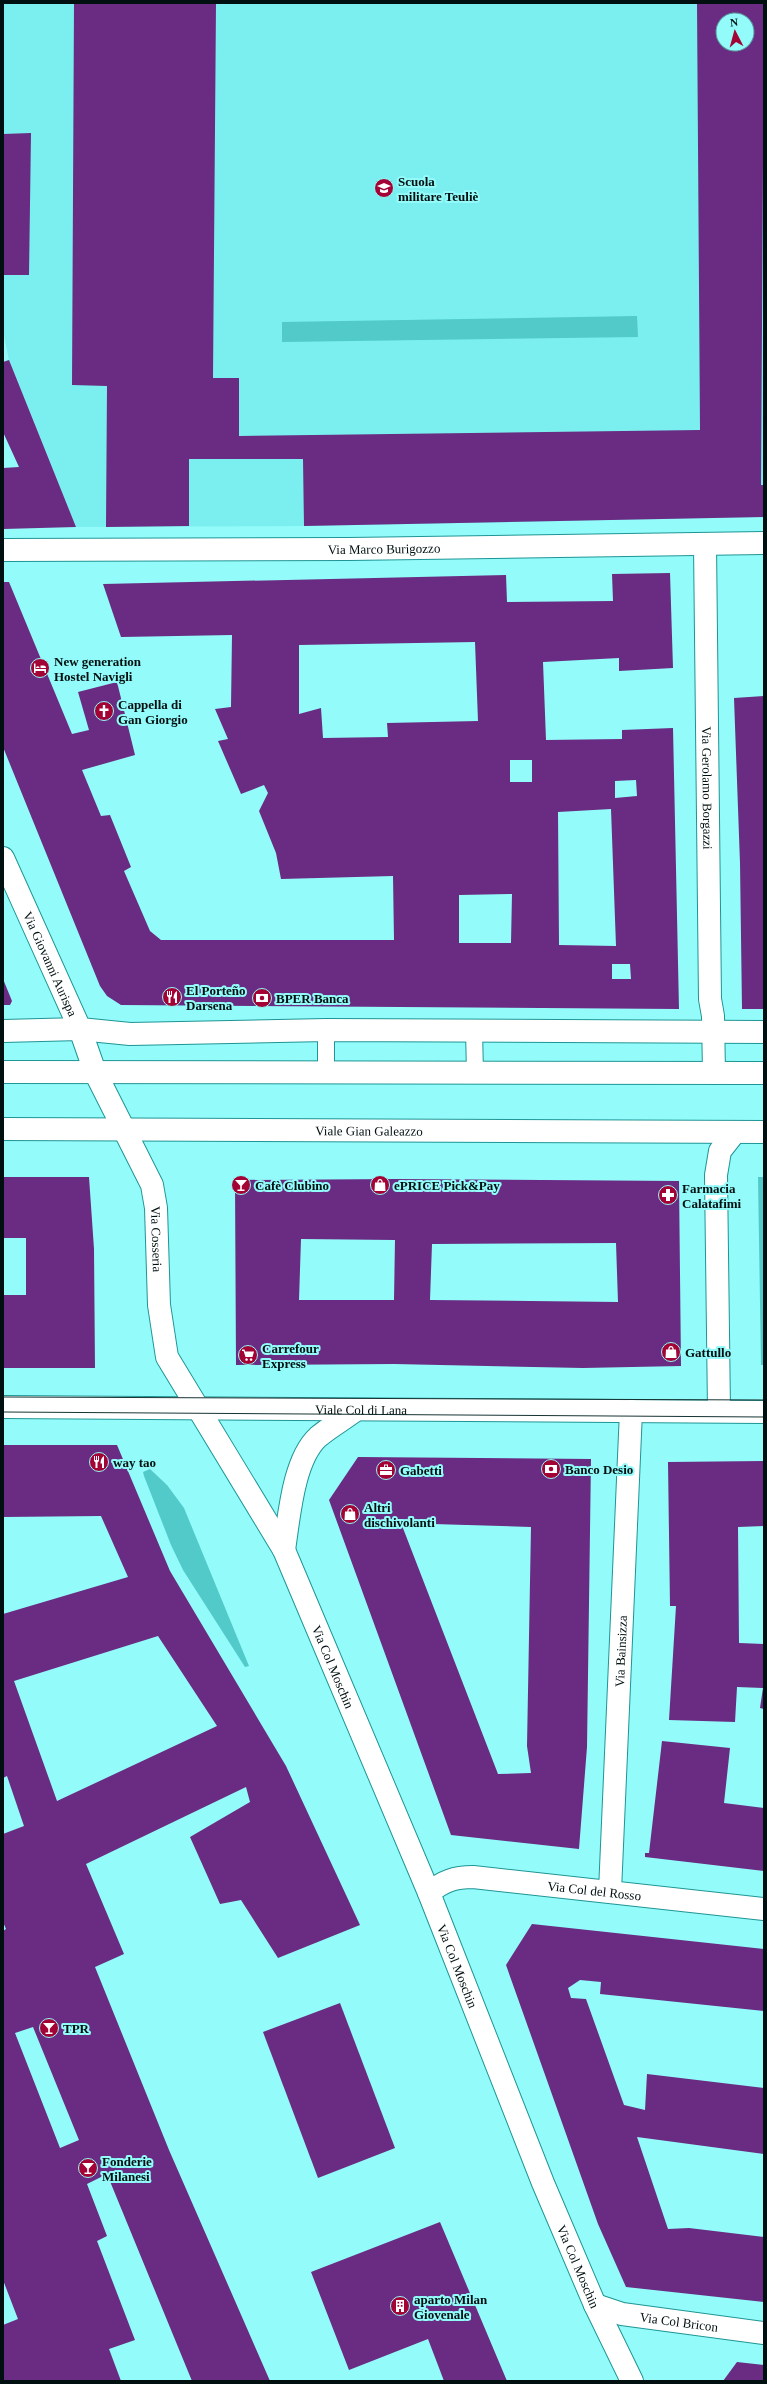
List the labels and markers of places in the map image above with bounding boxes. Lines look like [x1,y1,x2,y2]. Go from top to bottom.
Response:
place label: Scuola militare Teuliè [398,174,479,204]
school or university icon: Scuola militare Teuliè [373,177,395,199]
place label: New generation Hostel Navigli [54,654,142,684]
hotel icon: New generation Hostel Navigli [29,657,51,679]
place label: Cappella di Gan Giorgio [118,697,188,727]
church icon: Cappella di Gan Giorgio [93,700,115,722]
place label: El Porteño Darsena [186,983,246,1013]
restaurant icon: El Porteño Darsena [161,986,183,1008]
bank icon: BPER Banca [251,987,273,1009]
place label: BPER Banca [276,991,349,1006]
bar icon: Cafè Clubino [230,1174,252,1196]
shop icon: ePRICE Pick&Pay [369,1174,391,1196]
place label: Cafè Clubino [255,1178,329,1193]
place label: ePRICE Pick&Pay [394,1178,500,1193]
place label: Farmacia Calatafimi [682,1181,742,1211]
pharmacy icon: Farmacia Calatafimi [657,1184,679,1206]
place label: Carrefour Express [262,1341,319,1371]
shop icon: Gattullo [660,1341,682,1363]
supermarket icon: Carrefour Express [237,1344,259,1366]
place label: Gattullo [685,1345,731,1360]
restaurant icon: way tao [88,1451,110,1473]
place label: way tao [113,1455,156,1470]
bank icon: Banco Desio [540,1458,562,1480]
office icon: Gabetti [375,1459,397,1481]
place label: Banco Desio [565,1462,633,1477]
place label: Gabetti [400,1463,442,1478]
place label: Altri dischivolanti [364,1500,435,1530]
shop icon: Altri dischivolanti [339,1503,361,1525]
bar icon: TPR [38,2017,60,2039]
place label: TPR [63,2021,90,2036]
place label: Fonderie Milanesi [102,2154,152,2184]
bar icon: Fonderie Milanesi [77,2157,99,2179]
place label: aparto Milan Giovenale [414,2292,488,2322]
building icon: aparto Milan Giovenale [389,2295,411,2317]

